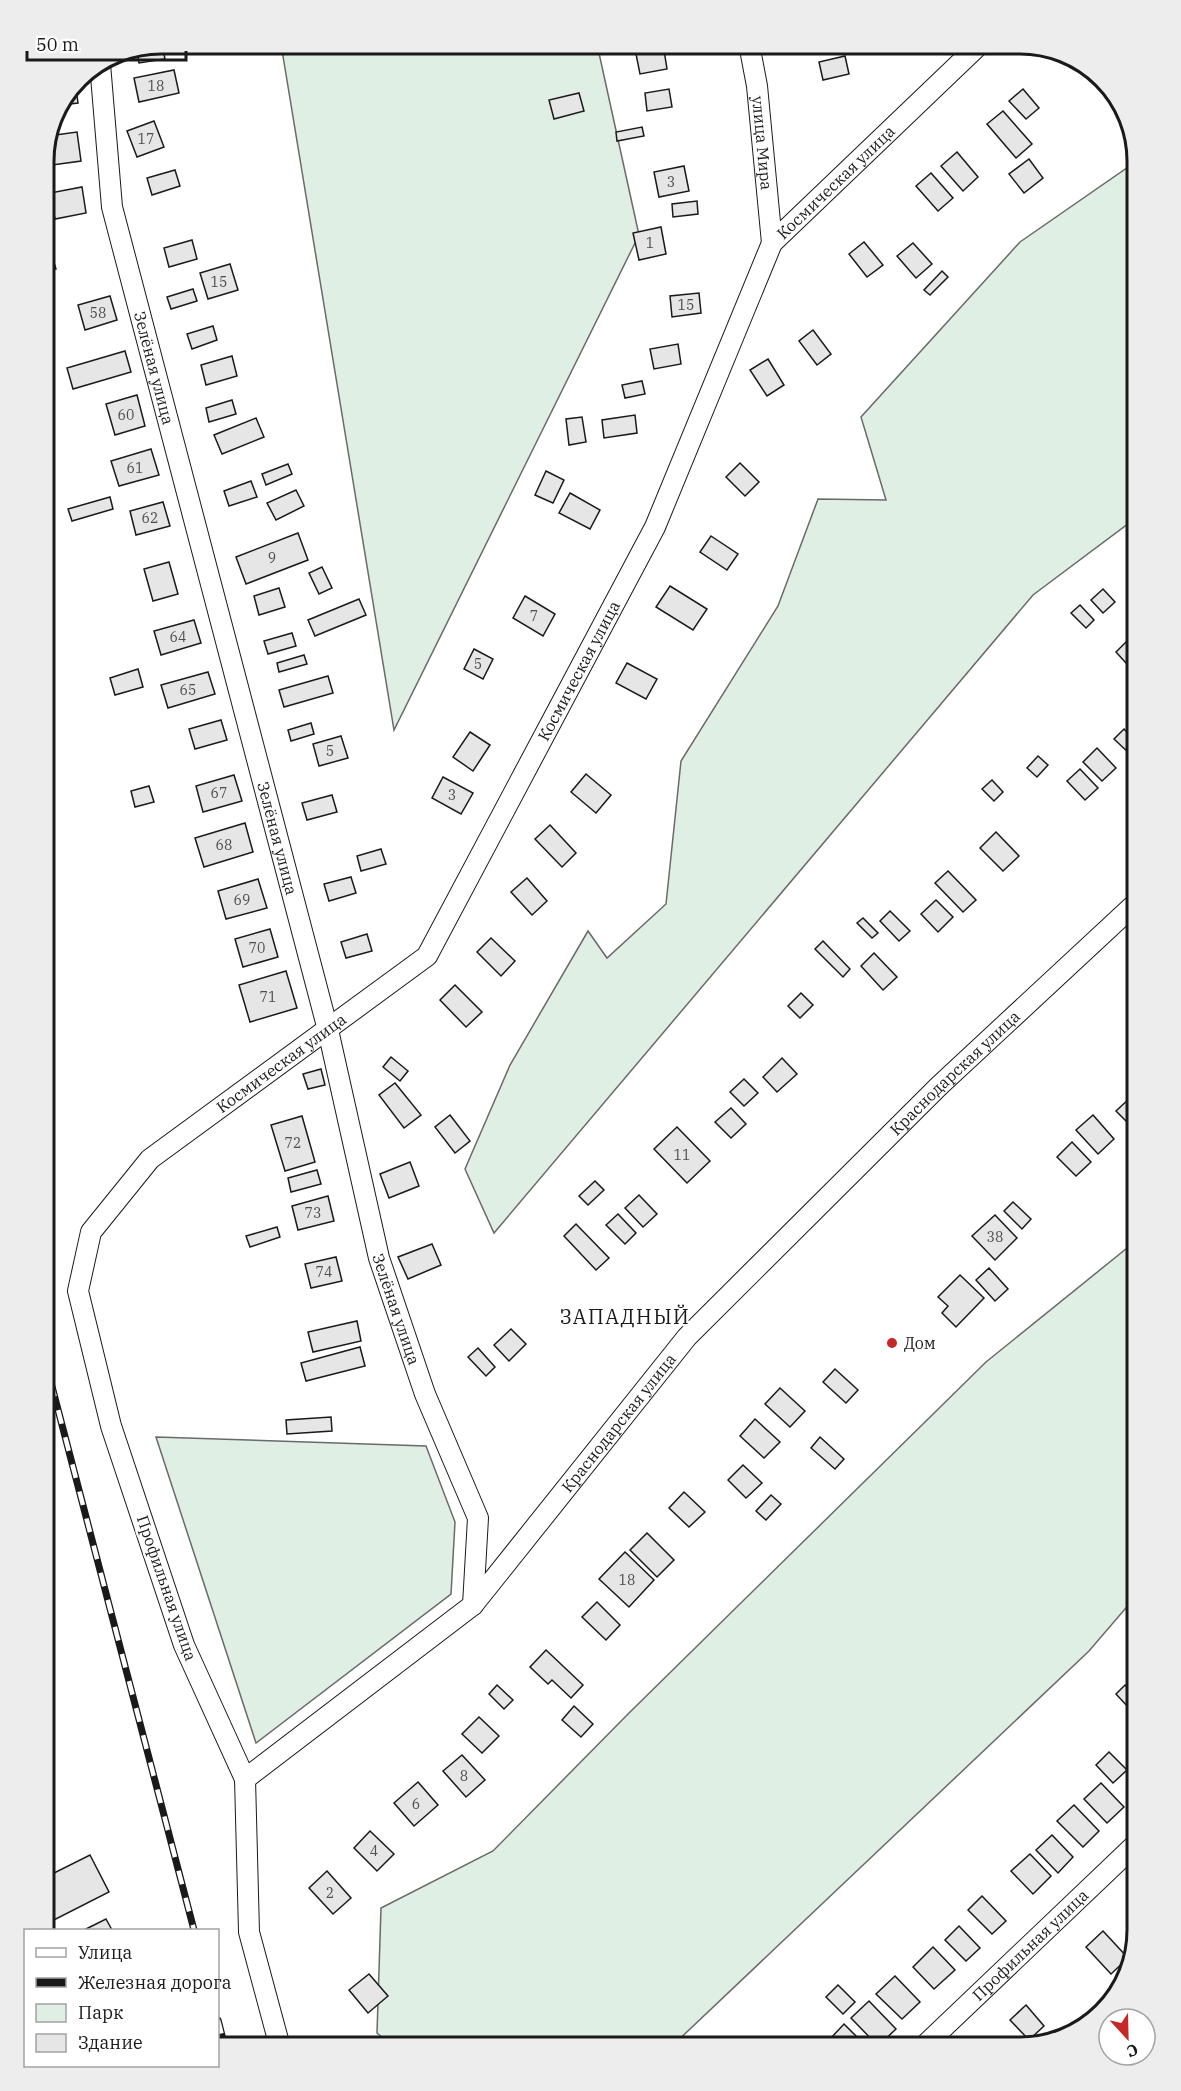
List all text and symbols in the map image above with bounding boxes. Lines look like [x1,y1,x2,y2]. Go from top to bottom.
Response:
scale bar [27,24,186,62]
text: 50 m [36,33,79,56]
house number: 18 [148,77,164,95]
street label: улица Мира [748,95,777,191]
street label: Космическая улица [772,121,899,243]
house number: 17 [138,130,154,148]
house number: 3 [667,173,675,191]
house number: 1 [646,234,654,252]
house number: 15 [211,273,227,291]
house number: 15 [678,296,694,314]
house number: 58 [90,304,106,322]
street label: Зелёная улица [130,309,179,427]
house number: 60 [118,406,134,424]
house number: 61 [127,459,143,477]
house number: 62 [142,509,158,527]
house number: 9 [268,549,276,567]
street label: Космическая улица [533,597,624,744]
house number: 7 [530,607,538,625]
house number: 64 [170,628,186,646]
house number: 5 [474,655,482,673]
house number: 65 [180,681,196,699]
house number: 5 [326,742,334,760]
street label: Зелёная улица [253,779,302,897]
house number: 67 [211,784,227,802]
house number: 3 [448,786,456,804]
house number: 68 [216,836,232,854]
house number: 69 [234,891,250,909]
house number: 70 [249,939,265,957]
house number: 71 [260,988,276,1006]
street label: Краснодарская улица [886,1006,1024,1139]
street label: Космическая улица [212,1009,350,1117]
house number: 72 [285,1134,301,1152]
house number: 11 [674,1146,690,1164]
house number: 73 [305,1204,321,1222]
house number: 38 [987,1228,1003,1246]
street label: Зелёная улица [368,1251,424,1368]
house number: 74 [316,1263,332,1281]
district label: ЗАПАДНЫЙ [560,1303,690,1330]
place label: Дом [904,1333,936,1353]
marker: Дом [885,1336,899,1350]
street label: Краснодарская улица [557,1349,680,1496]
street label: Профильная улица [133,1513,201,1664]
house number: 18 [619,1571,635,1589]
house number: 8 [460,1767,468,1785]
house number: 6 [412,1795,420,1813]
house number: 4 [370,1842,378,1860]
house number: 2 [326,1884,334,1902]
street label: Профильная улица [968,1885,1092,2005]
legend [24,1929,219,2067]
text: Улица [78,1941,133,1964]
text: Железная дорога [78,1971,232,1994]
text: Парк [78,2001,124,2024]
north arrow [1097,2007,1157,2067]
text: Здание [78,2031,143,2054]
text: С [1124,2040,1141,2062]

